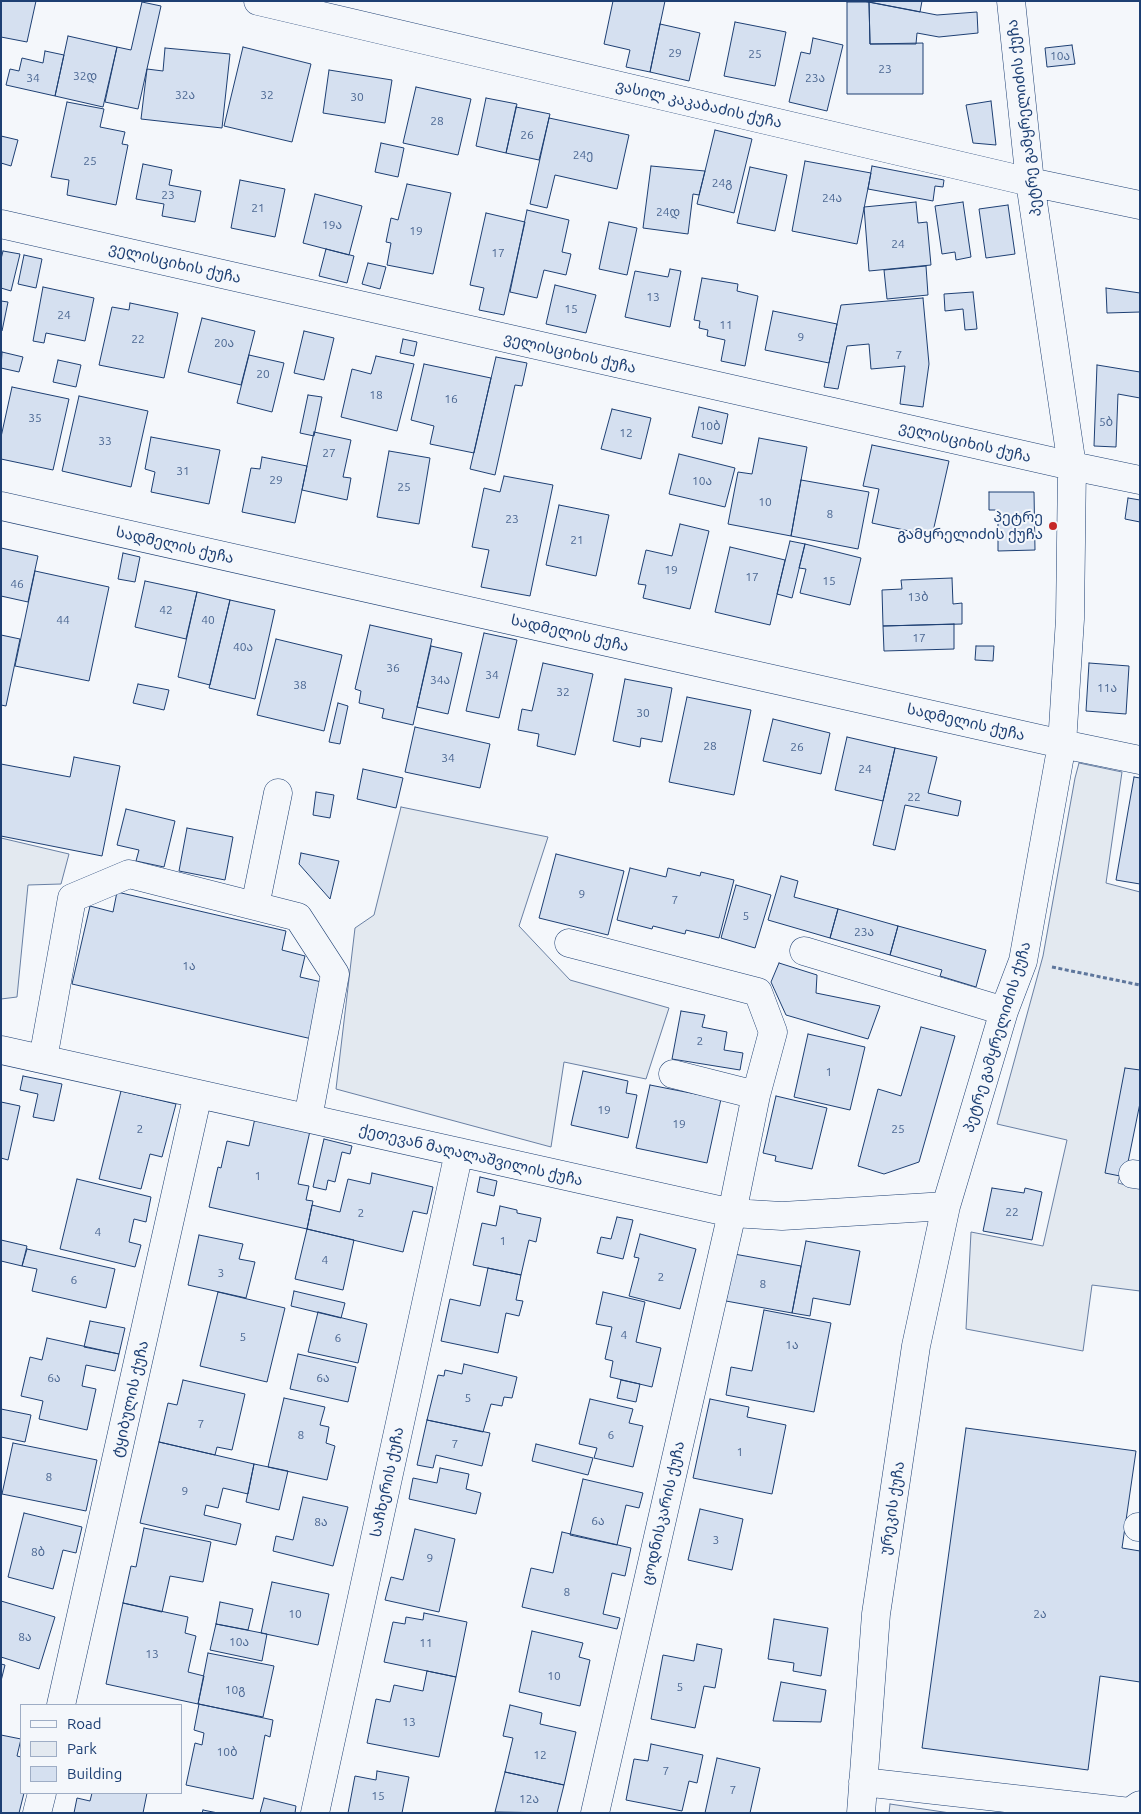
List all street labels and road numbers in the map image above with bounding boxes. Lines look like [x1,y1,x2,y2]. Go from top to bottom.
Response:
street label: პეტრე გამყრელიძის ქუჩა [1003,18,1045,218]
street label: ვასილ კაკაბაძის ქუჩა [614,76,784,132]
street label: ველისციხის ქუჩა [107,239,243,287]
street label: ველისციხის ქუჩა [502,329,638,377]
street label: ველისციხის ქუჩა [897,418,1033,466]
street label: სადმელის ქუჩა [114,523,236,567]
street label: სადმელის ქუჩა [509,611,631,655]
street label: სადმელის ქუჩა [905,700,1027,744]
street label: პეტრე გამყრელიძის ქუჩა [959,939,1035,1135]
street label: ქეთევან მაღალაშვილის ქუჩა [357,1120,585,1190]
street label: ტყიბულის ქუჩა [108,1339,152,1459]
street label: საჩხერის ქუჩა [367,1425,407,1539]
street label: ცოდნისკარის ქუჩა [638,1439,688,1587]
street label: ურეკის ქუჩა [876,1460,908,1556]

